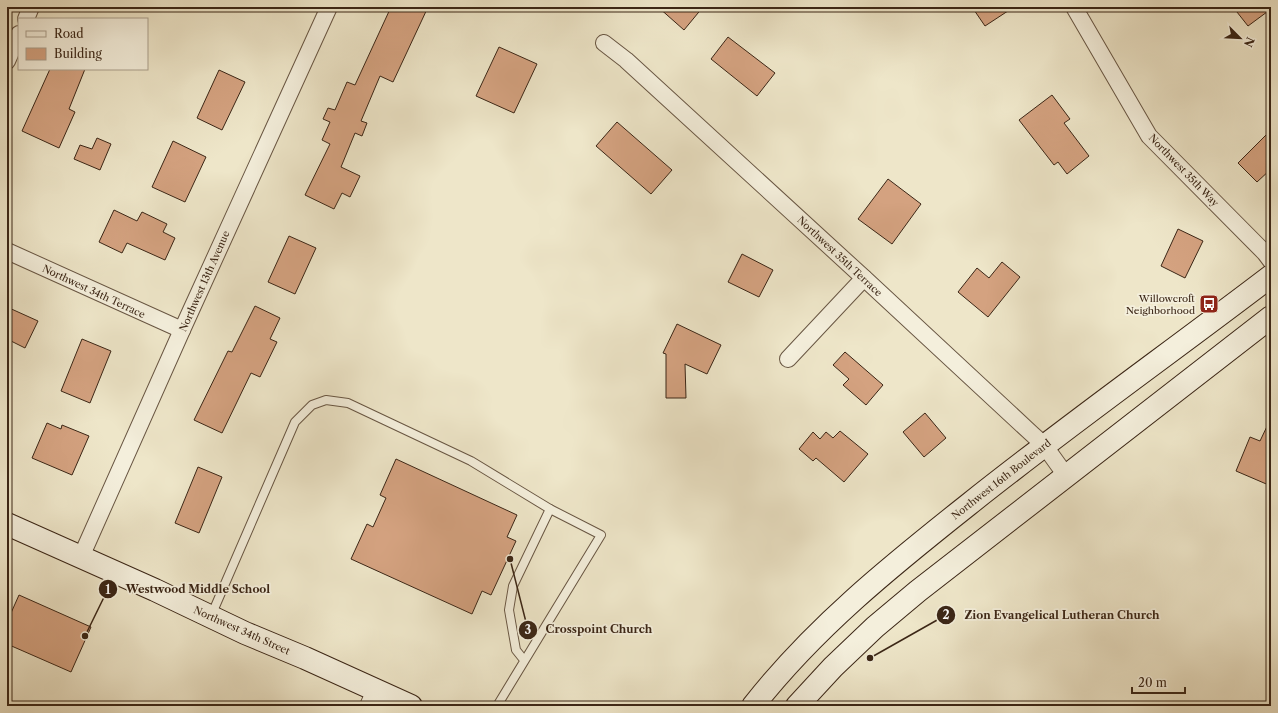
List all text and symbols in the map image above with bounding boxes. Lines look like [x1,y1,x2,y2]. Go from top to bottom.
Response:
legend [18,18,148,70]
north arrow [1220,18,1260,58]
text: Road [54,26,84,41]
text: N [1241,35,1257,50]
text: Building [54,46,102,61]
street label: Northwest 35th Way [1146,131,1222,210]
street label: Northwest 35th Terrace [794,213,885,299]
street label: Northwest 13th Avenue [176,228,233,334]
street label: Northwest 34th Terrace [40,262,148,321]
place label: Willowcroft Neighborhood [1126,292,1195,317]
bus stop icon: Willowcroft Neighborhood [1198,293,1220,315]
street label: Northwest 16th Boulevard [949,436,1054,522]
callout: Westwood Middle School [98,578,278,601]
text: 1 [105,582,111,597]
text: Westwood Middle School [125,582,270,596]
street label: Northwest 34th Street [192,603,292,658]
callout: Zion Evangelical Lutheran Church [936,603,1167,626]
text: 2 [942,607,950,622]
text: Zion Evangelical Lutheran Church [964,608,1160,622]
callout: Crosspoint Church [518,618,661,641]
text: 3 [525,622,532,637]
text: Crosspoint Church [546,622,653,636]
scale bar [1132,669,1185,695]
text: 20 m [1138,675,1167,690]

